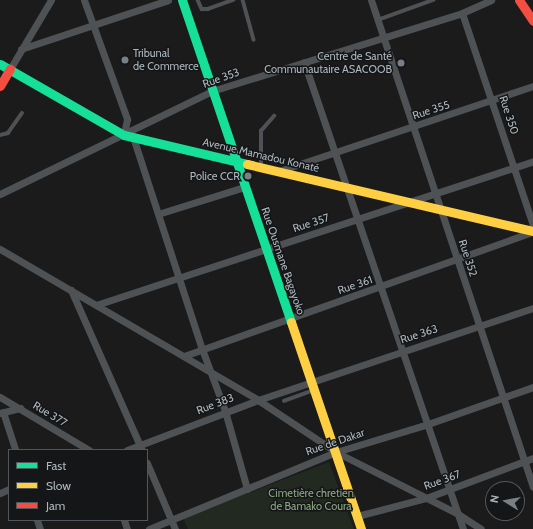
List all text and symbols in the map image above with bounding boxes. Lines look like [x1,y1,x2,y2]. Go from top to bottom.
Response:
place label: Tribunal de Commerce [133,47,199,73]
place label: Centre de Santé Communautaire ASACOOB [264,50,392,76]
marker: Tribunal de Commerce [120,55,130,65]
marker: Centre de Santé Communautaire ASACOOB [395,57,407,69]
street label: Rue 353 [201,65,241,91]
street label: Rue 350 [497,94,521,136]
street label: Rue 355 [411,98,451,122]
street label: Avenue Mamadou Konaté [201,135,321,175]
place label: Police CCR [190,169,240,183]
marker: Police CCR [243,171,253,181]
street label: Rue Ousmane Bagayoko [258,205,308,317]
street label: Rue 357 [291,211,331,235]
street label: Rue 352 [456,238,480,278]
street label: Rue 361 [336,273,374,297]
street label: Rue 363 [399,322,439,346]
street label: Rue 383 [194,391,236,417]
street label: Rue 377 [31,399,69,429]
street label: Rue de Dakar [304,426,366,458]
legend [8,449,148,521]
text: Fast [46,458,66,473]
street label: Rue 367 [422,467,462,493]
text: Slow [46,478,71,493]
north arrow [485,481,525,521]
park label: Cimetière chretien de Bamako Coura [268,487,354,513]
text: N [487,494,502,504]
text: Jam [46,498,65,513]

